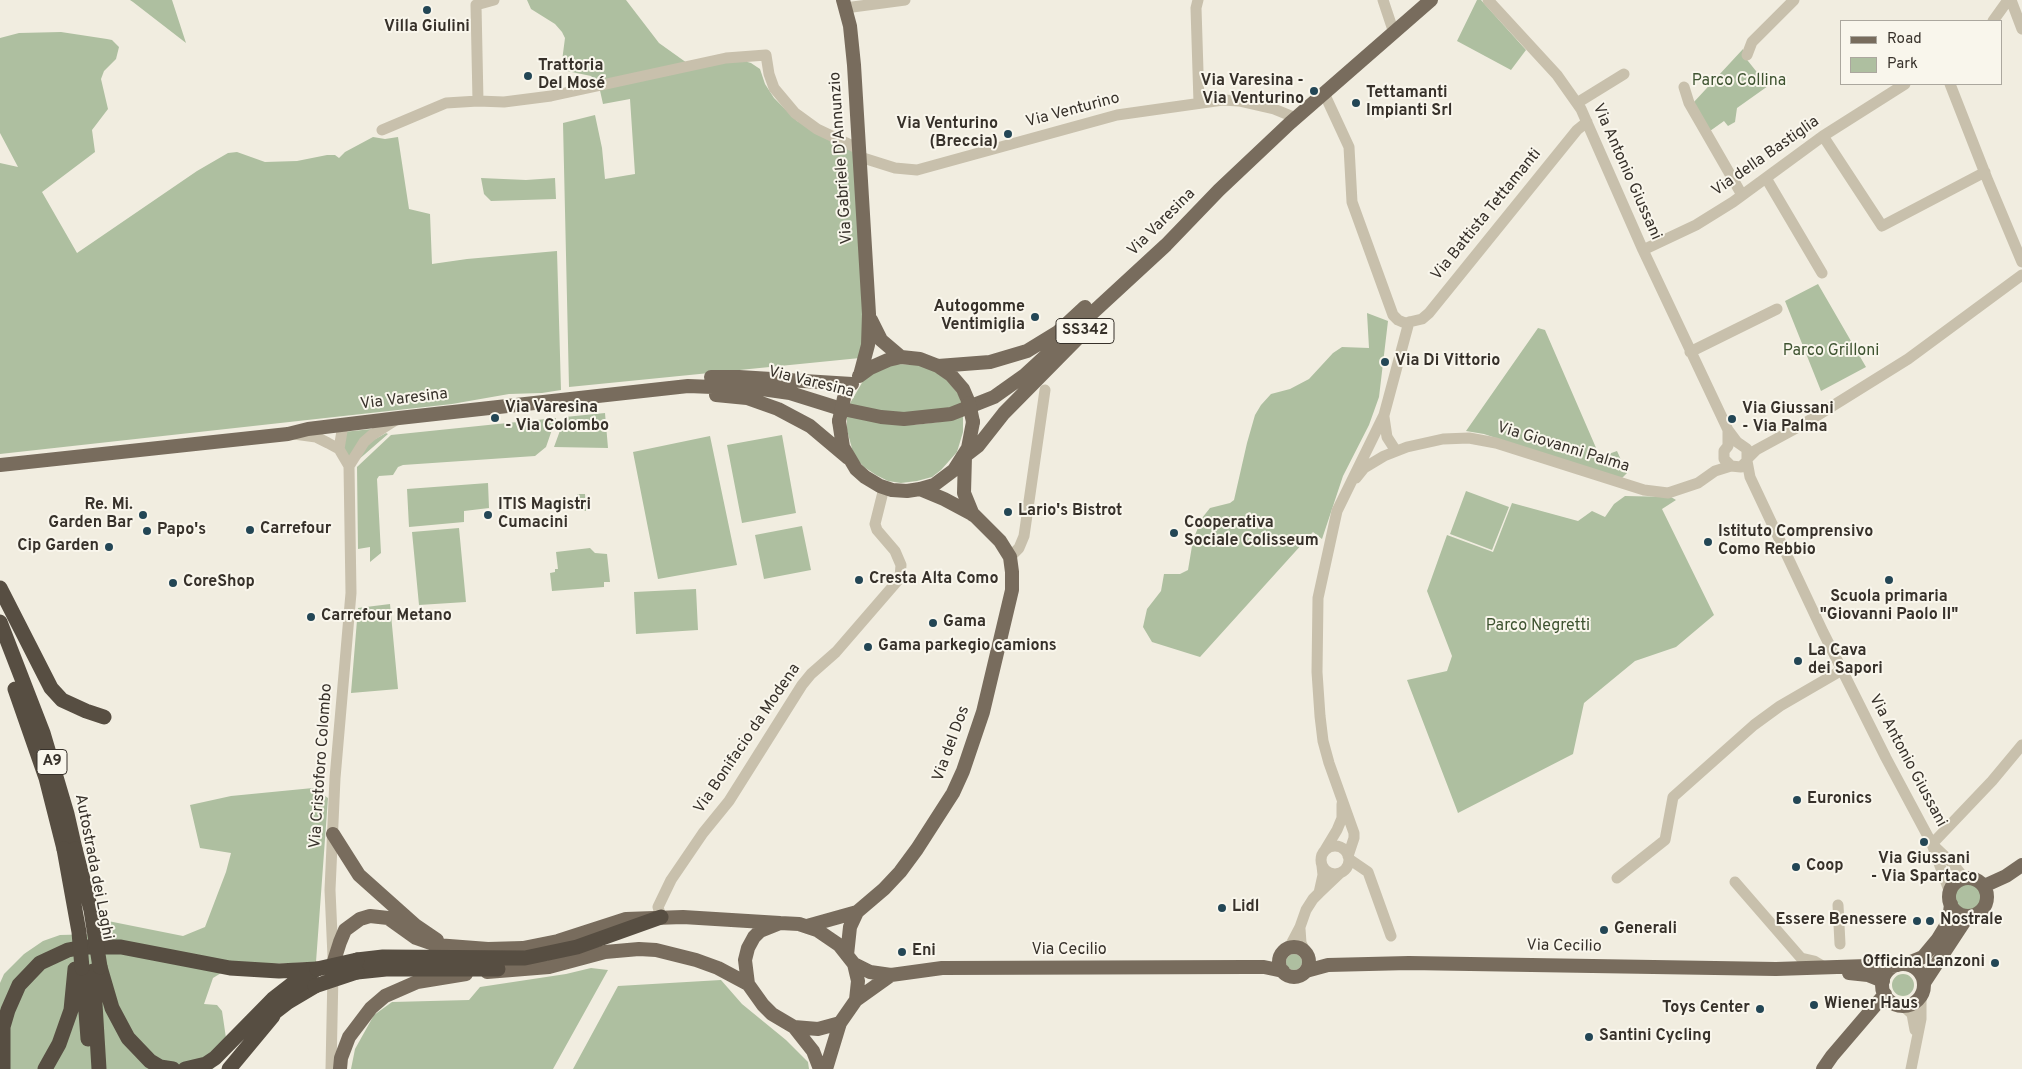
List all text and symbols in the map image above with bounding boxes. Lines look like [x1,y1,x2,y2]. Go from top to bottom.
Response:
marker: Villa Giulini [421,4,433,16]
place label: Villa Giulini [384,18,470,38]
legend [1840,20,2002,85]
text: Road [1887,30,1922,49]
text: Park [1887,55,1918,74]
place label: Trattoria Del Mosé [538,57,605,95]
marker: Trattoria Del Mosé [522,70,534,82]
street label: Via Gabriele D'Annunzio [826,71,858,245]
place label: Via Varesina - Via Venturino [1200,72,1304,110]
park label: Parco Collina [1692,72,1786,92]
place label: Tettamanti Impianti Srl [1366,84,1452,122]
marker: Via Varesina - Via Venturino [1308,85,1320,97]
street label: Via Venturino [1024,89,1122,133]
marker: Tettamanti Impianti Srl [1350,97,1362,109]
street label: Via Antonio Giussani [1587,101,1665,243]
street label: Via della Bastiglia [1709,113,1823,201]
place label: Via Venturino (Breccia) [896,115,998,153]
marker: Via Venturino (Breccia) [1002,128,1014,140]
street label: Via Battista Tettamanti [1428,145,1546,285]
street label: Via Varesina [1124,185,1200,261]
place label: Autogomme Ventimiglia [934,298,1025,336]
marker: Autogomme Ventimiglia [1029,311,1041,323]
road number: SS342 [1056,318,1114,344]
park label: Parco Grilloni [1783,342,1879,362]
place label: Via Di Vittorio [1395,352,1500,372]
marker: Via Di Vittorio [1379,356,1391,368]
street label: Via Varesina [766,363,856,403]
street label: Via Varesina [359,385,449,415]
place label: Via Varesina - Via Colombo [505,399,609,437]
place label: Via Giussani - Via Palma [1742,400,1834,438]
marker: Via Varesina - Via Colombo [489,412,501,424]
marker: Via Giussani - Via Palma [1726,413,1738,425]
street label: Via Giovanni Palma [1494,419,1632,477]
place label: Re. Mi. Garden Bar [48,496,133,534]
place label: ITIS Magistri Cumacini [498,496,591,534]
place label: Lario's Bistrot [1018,502,1122,522]
marker: Lario's Bistrot [1002,506,1014,518]
marker: Re. Mi. Garden Bar [137,509,149,521]
marker: ITIS Magistri Cumacini [482,509,494,521]
place label: Cooperativa Sociale Colisseum [1184,514,1319,552]
place label: Carrefour [260,520,331,540]
place label: Papo's [157,521,206,541]
place label: Istituto Comprensivo Como Rebbio [1718,523,1873,561]
marker: Carrefour [244,524,256,536]
marker: Papo's [141,525,153,537]
marker: Cooperativa Sociale Colisseum [1168,527,1180,539]
marker: Istituto Comprensivo Como Rebbio [1702,536,1714,548]
place label: Cip Garden [17,537,99,557]
marker: Cip Garden [103,541,115,553]
place label: Cresta Alta Como [869,570,998,590]
place label: CoreShop [183,573,255,593]
marker: Cresta Alta Como [853,574,865,586]
marker: Scuola primaria "Giovanni Paolo II" [1883,574,1895,586]
marker: CoreShop [167,577,179,589]
place label: Scuola primaria "Giovanni Paolo II" [1820,588,1958,626]
place label: Carrefour Metano [321,607,452,627]
marker: Carrefour Metano [305,611,317,623]
place label: Gama [943,613,986,633]
marker: Gama [927,617,939,629]
park label: Parco Negretti [1486,617,1590,637]
place label: Gama parkegio camions [878,637,1057,657]
marker: Gama parkegio camions [862,641,874,653]
place label: La Cava dei Sapori [1808,642,1883,680]
marker: La Cava dei Sapori [1792,655,1804,667]
street label: Via Bonifacio da Modena [691,660,805,818]
street label: Via Cristoforo Colombo [307,683,337,849]
street label: Via Antonio Giussani [1864,691,1950,831]
street label: Via del Dos [929,703,975,785]
road number: A9 [37,750,67,774]
place label: Euronics [1807,790,1872,810]
street label: Autostrada dei Laghi [69,793,117,941]
marker: Euronics [1791,794,1803,806]
marker: Via Giussani - Via Spartaco [1918,836,1930,848]
place label: Via Giussani - Via Spartaco [1871,850,1977,888]
place label: Coop [1806,857,1843,877]
marker: Coop [1790,861,1802,873]
place label: Lidl [1232,898,1259,918]
marker: Lidl [1216,902,1228,914]
place label: Essere Benessere [1775,911,1907,931]
place label: Nostrale [1940,911,2003,931]
marker: Essere Benessere [1911,915,1923,927]
marker: Nostrale [1924,915,1936,927]
place label: Generali [1614,920,1677,940]
marker: Generali [1598,924,1610,936]
street label: Via Cecilio [1526,937,1602,957]
street label: Via Cecilio [1031,941,1107,961]
place label: Eni [912,942,936,962]
marker: Eni [896,946,908,958]
place label: Officina Lanzoni [1863,953,1985,973]
marker: Officina Lanzoni [1989,957,2001,969]
place label: Wiener Haus [1824,995,1918,1015]
place label: Toys Center [1662,999,1750,1019]
marker: Wiener Haus [1808,999,1820,1011]
marker: Toys Center [1754,1003,1766,1015]
place label: Santini Cycling [1599,1027,1711,1047]
marker: Santini Cycling [1583,1031,1595,1043]

